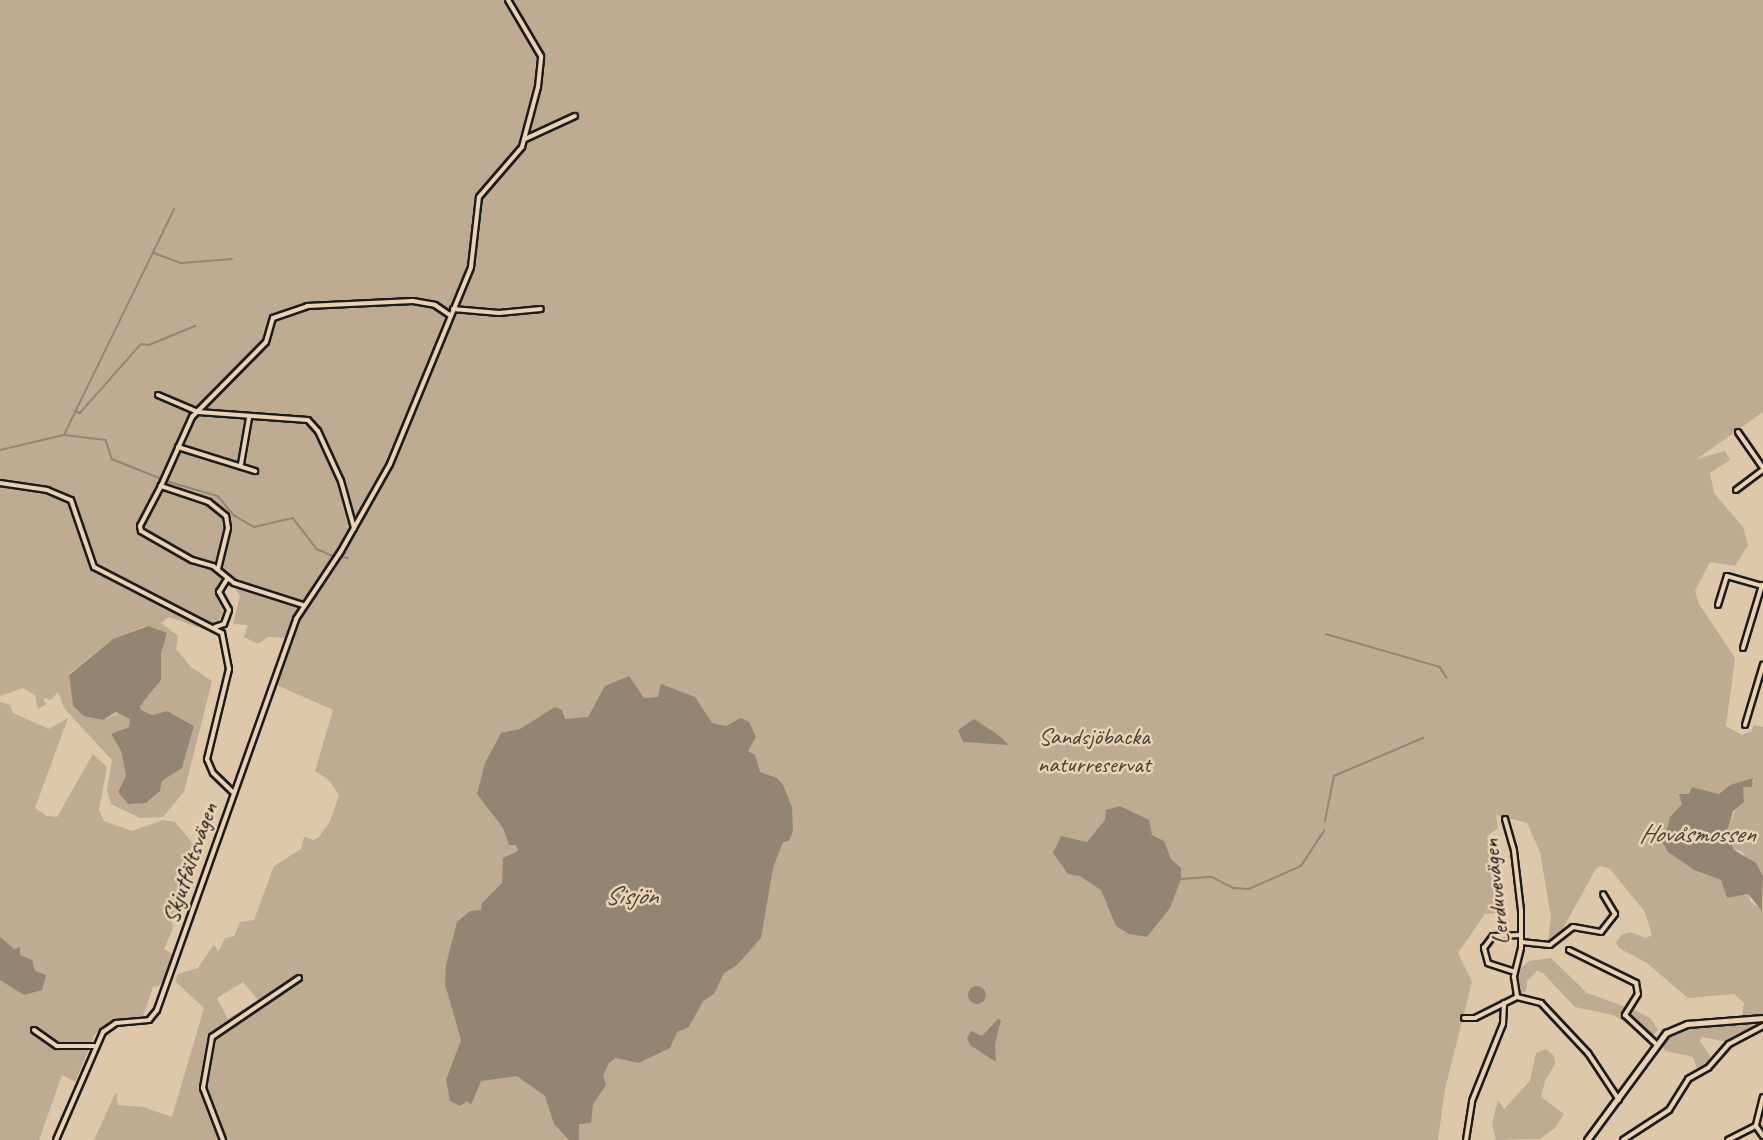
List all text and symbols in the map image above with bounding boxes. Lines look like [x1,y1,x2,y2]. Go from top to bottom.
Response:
park label: Sandsjöbacka naturreservat [1037,723,1151,779]
street label: Skjutfältsvägen [156,799,224,927]
water label: Hovåsmossen [1639,818,1755,850]
street label: Lerduvevägen [1476,838,1516,946]
water label: Sisjön [604,880,658,912]

